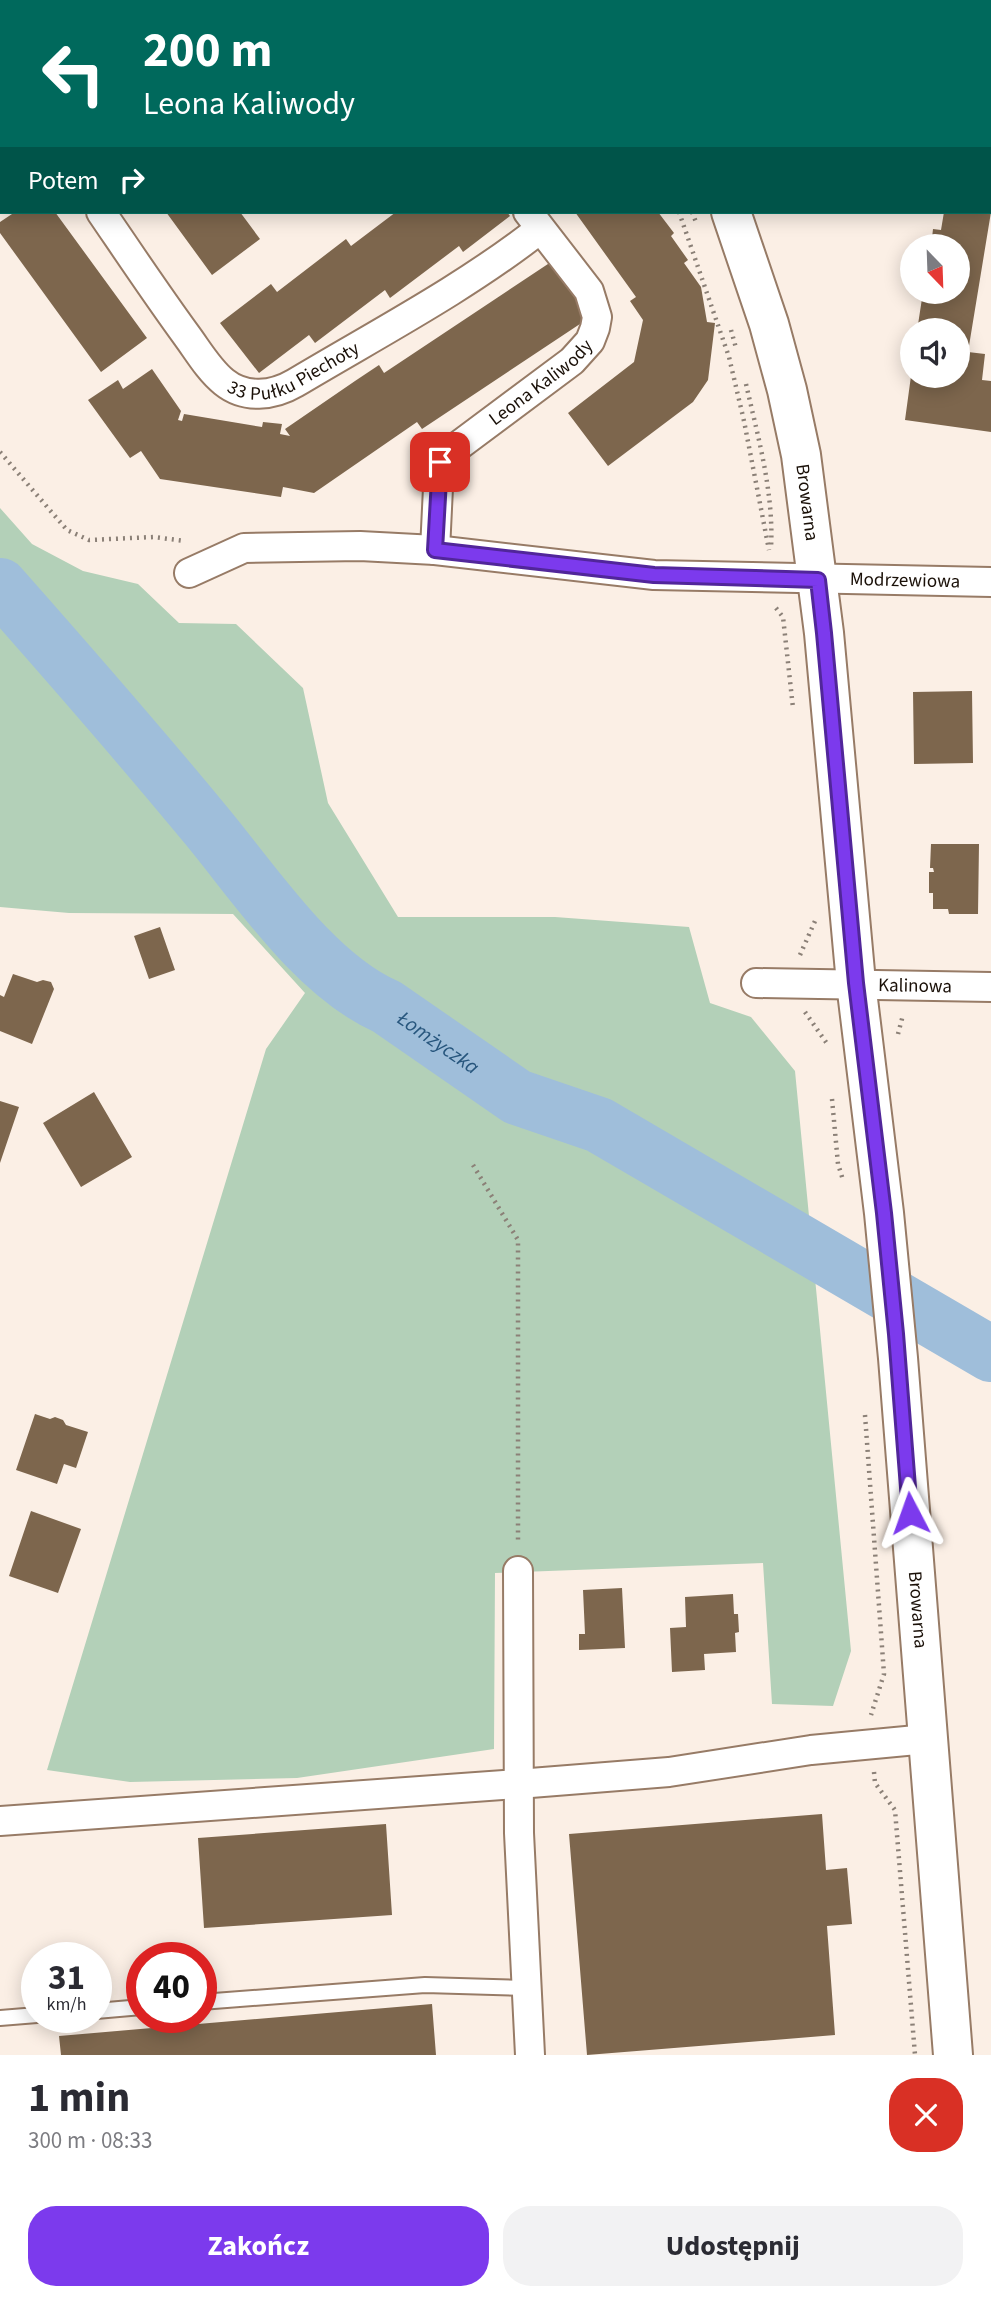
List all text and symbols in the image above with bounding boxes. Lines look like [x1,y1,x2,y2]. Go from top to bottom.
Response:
text: 200 m [143,16,272,86]
icon: left [28,28,119,119]
text: Leona Kaliwody [143,81,355,127]
icon: right [113,161,151,199]
text: Potem [28,162,99,199]
north arrow [900,234,970,304]
map controls [900,234,970,388]
button: sound [900,318,970,388]
street label: Leona Kaliwody [483,333,599,432]
street label: 33 Pułku Piechoty [222,335,364,407]
pin [410,432,470,492]
icon: arrive [421,443,459,481]
street label: Browarna [789,462,825,543]
street label: Modrzewiowa [850,566,960,595]
street label: Kalinowa [878,972,952,1000]
water label: Łomżyczka [390,1003,485,1082]
position arrow [873,1476,947,1550]
street label: Browarna [901,1570,934,1649]
speed limit sign: 40 [126,1942,217,2033]
text: 31 [48,1953,85,2003]
text: km/h [47,1992,86,2017]
text: 1 min [28,2068,130,2128]
button: close [889,2078,963,2152]
text: 300 m · 08:33 [28,2124,152,2157]
button: Zakończ [28,2206,489,2286]
button: Udostępnij [503,2206,963,2286]

